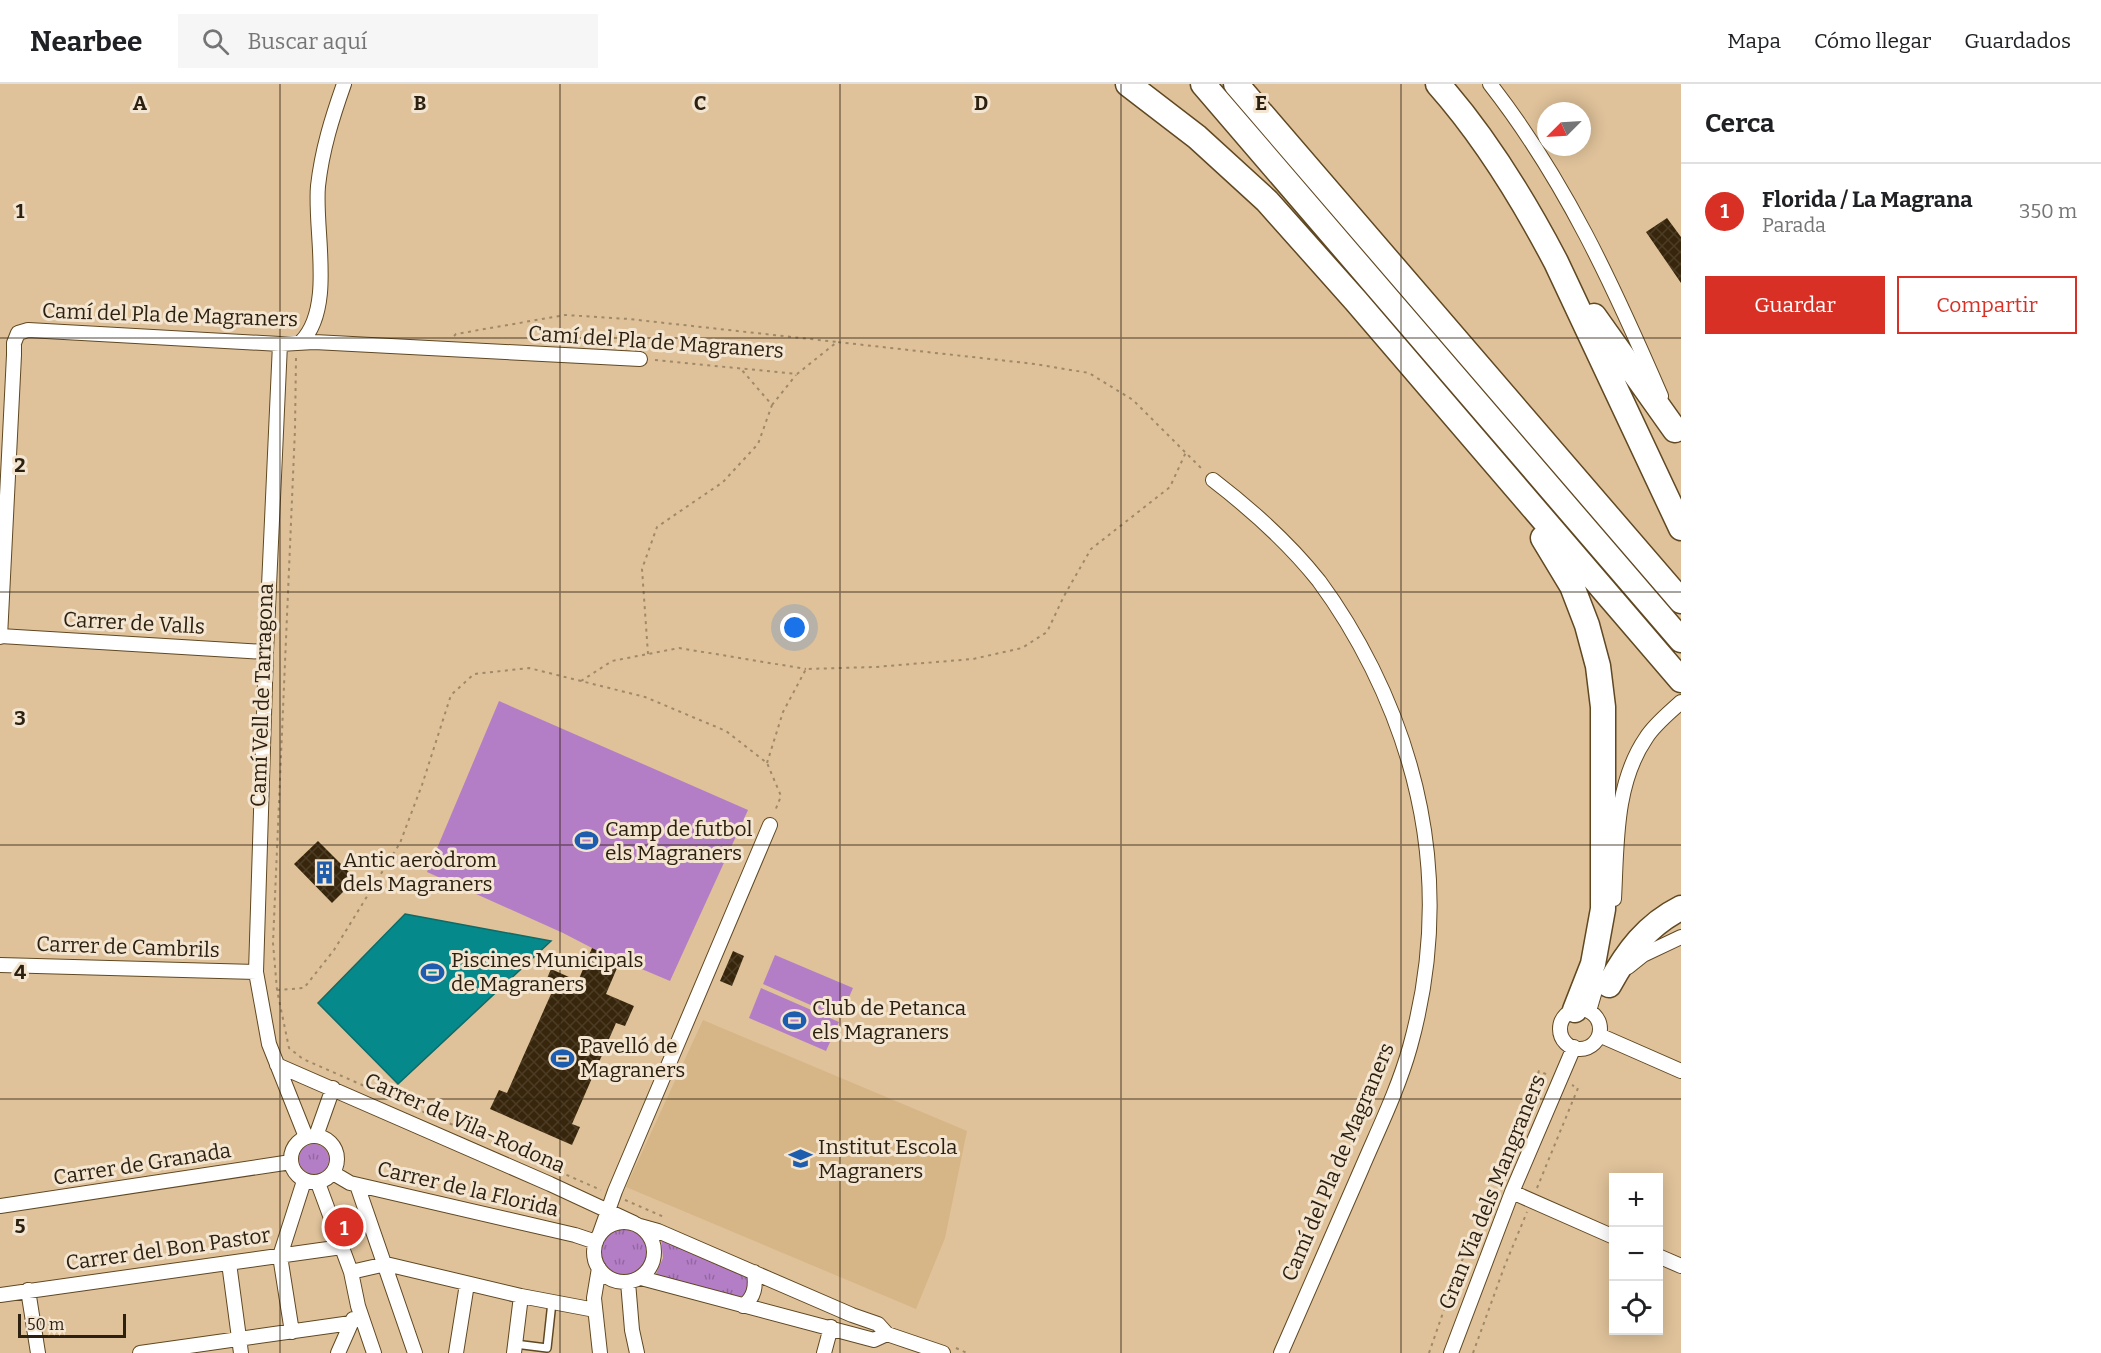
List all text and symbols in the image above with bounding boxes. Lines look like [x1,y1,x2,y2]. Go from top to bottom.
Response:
search box [178,14,598,68]
text: Nearbee [30,25,142,58]
icon: search [199,25,232,58]
text: Buscar aquí [247,28,367,55]
text: Mapa [1727,28,1781,54]
text: Cómo llegar [1814,28,1931,54]
text: Guardados [1964,28,2071,54]
text: A [133,91,148,115]
text: B [414,91,427,115]
text: C [694,91,706,115]
text: D [974,91,988,115]
text: E [1255,91,1267,115]
north arrow [1537,102,1591,156]
text: Cerca [1705,108,1775,139]
text: Florida / La Magrana [1762,186,1973,213]
text: 1 [16,199,25,223]
text: 1 [1720,199,1729,223]
text: 350 m [2019,199,2077,223]
text: Parada [1762,213,1826,237]
button: Guardar [1705,276,1885,334]
button: Compartir [1897,276,2077,334]
street label: Camí del Pla de Magraners [41,298,299,332]
street label: Camí del Pla de Magraners [527,320,785,364]
text: 2 [14,453,26,477]
street label: Camí Vell de Tarragona [245,582,279,807]
street label: Carrer de Valls [62,606,206,640]
your location [780,613,809,642]
text: 3 [14,706,26,730]
place label: Camp de futbol els Magraners [605,816,753,866]
sports icon: Camp de futbol els Magraners [574,828,600,854]
place label: Antic aeròdrom dels Magraners [343,847,497,897]
building icon: Antic aeròdrom dels Magraners [312,859,338,885]
street label: Carrer de Cambrils [36,931,220,963]
place label: Piscines Municipals de Magraners [451,947,644,997]
sports icon: Piscines Municipals de Magraners [420,959,446,985]
text: 4 [14,960,26,984]
place label: Club de Petanca els Magraners [812,995,967,1045]
sports icon: Club de Petanca els Magraners [781,1007,807,1033]
place label: Pavelló de Magraners [580,1033,685,1083]
street label: Camí del Pla de Magraners [1276,1039,1400,1285]
sports icon: Pavelló de Magraners [549,1045,575,1071]
street label: Carrer de Vila-Rodona [361,1067,570,1179]
street label: Gran Via dels Mangraners [1433,1071,1551,1313]
place label: Institut Escola Magraners [818,1134,958,1184]
street label: Carrer de Granada [51,1137,233,1191]
school or university icon: Institut Escola Magraners [787,1146,813,1172]
street label: Carrer de la Florida [375,1155,562,1223]
map controls [1609,1173,1663,1335]
button: + [1609,1173,1663,1227]
pin: 1 [324,1204,364,1250]
text: 5 [15,1214,26,1238]
street label: Carrer del Bon Pastor [64,1222,272,1276]
button: − [1609,1227,1663,1281]
button: locate [1609,1281,1663,1335]
scale bar [18,1311,126,1338]
text: 50 m [27,1315,64,1334]

